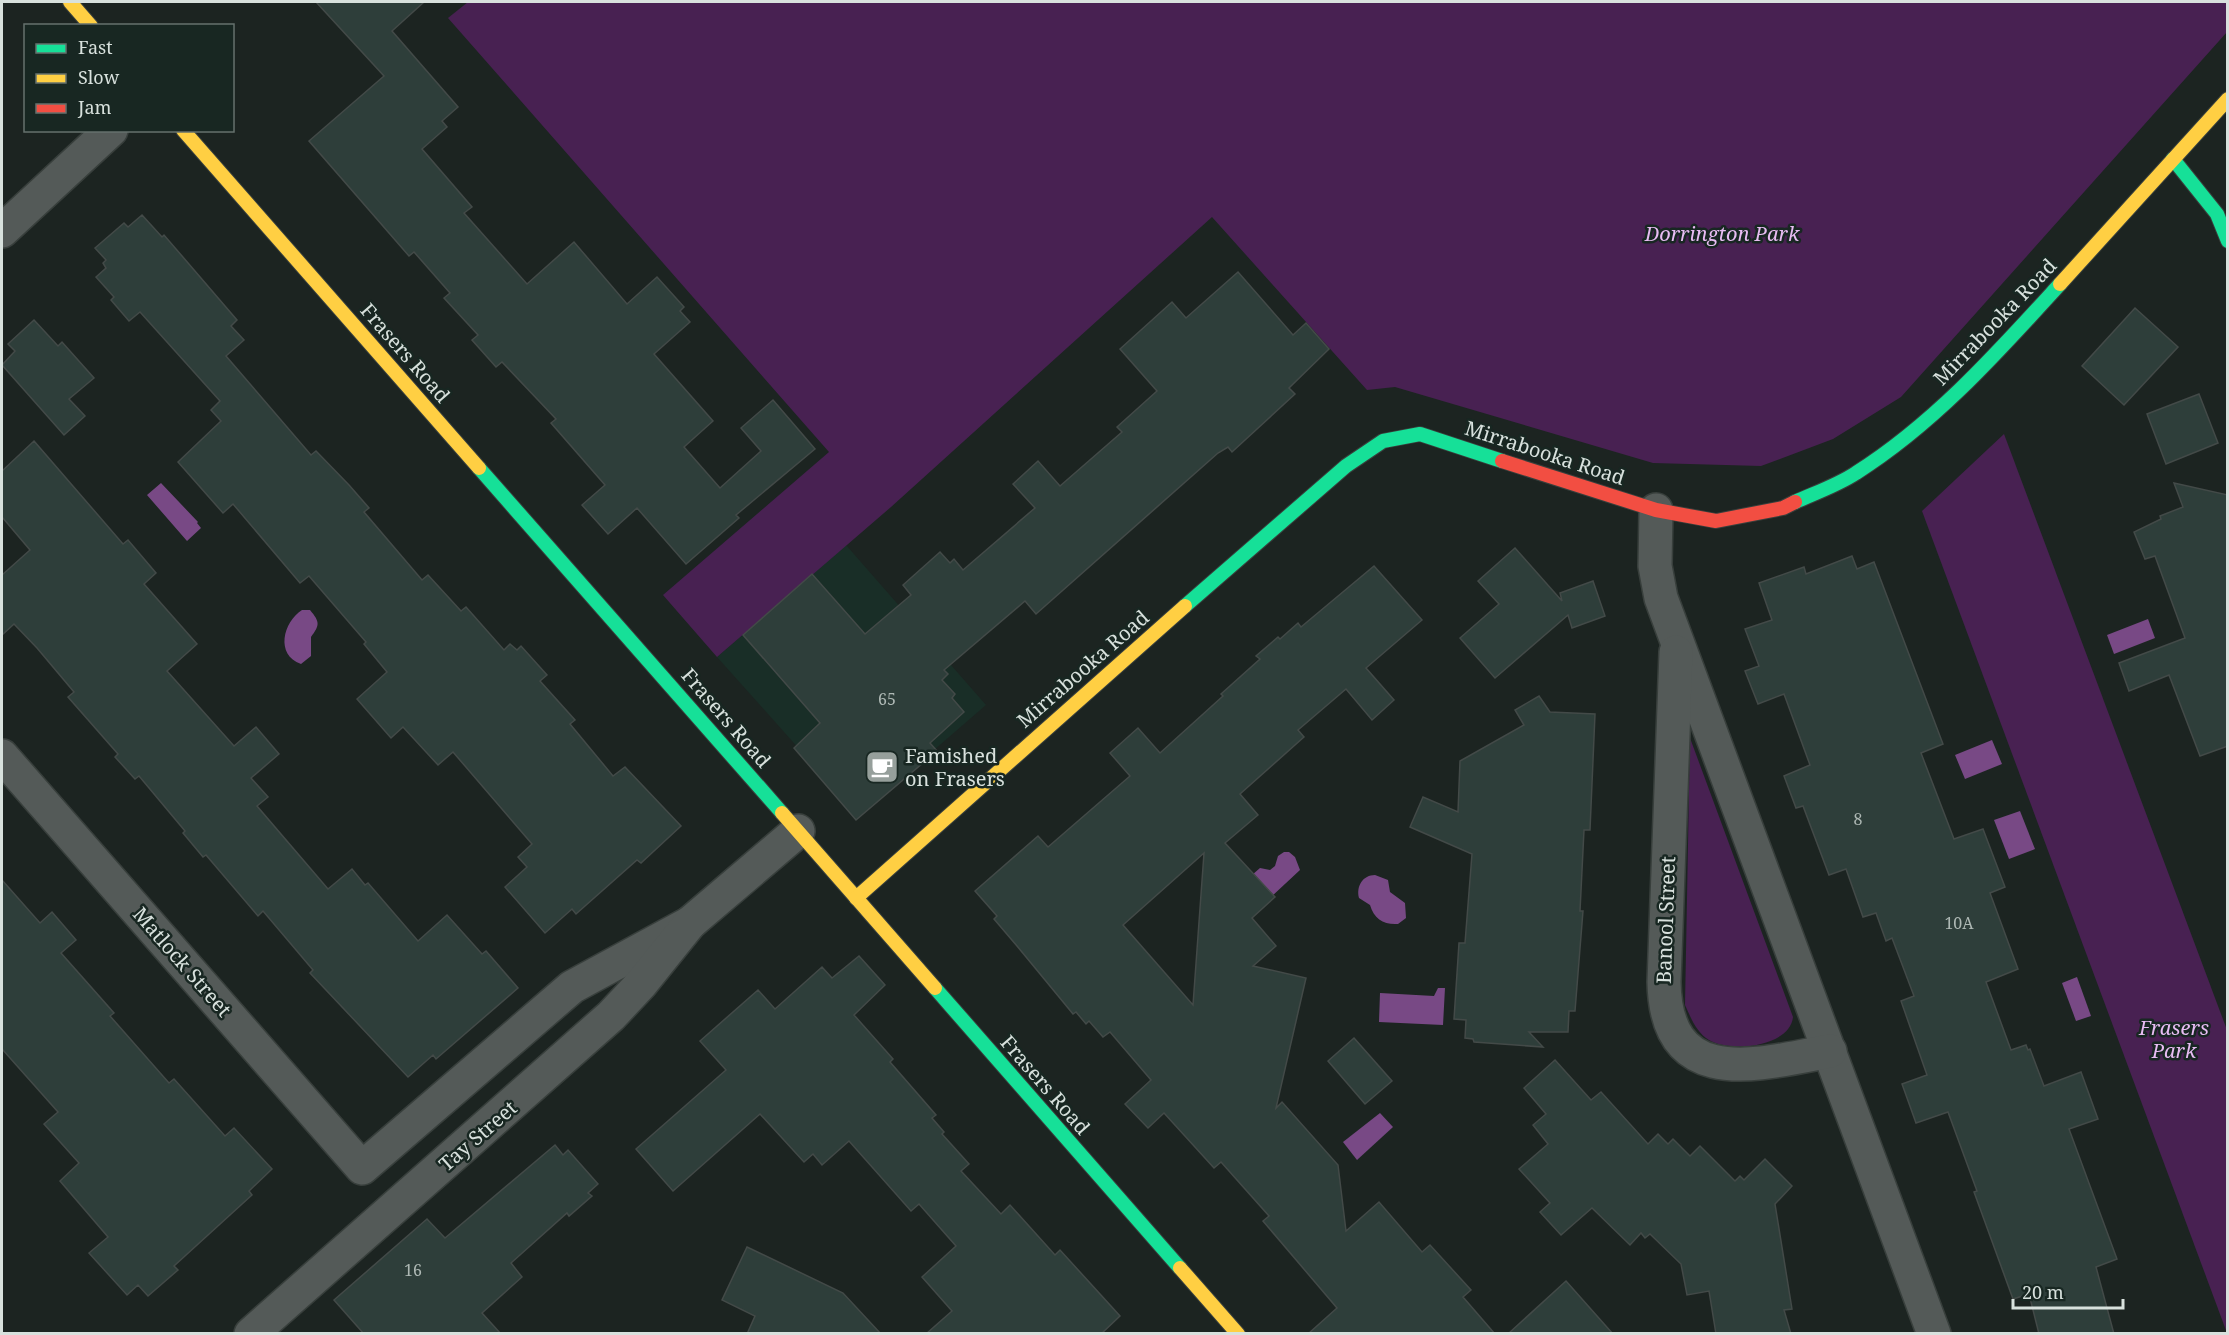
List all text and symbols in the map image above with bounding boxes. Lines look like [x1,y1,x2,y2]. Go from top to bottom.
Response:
legend [24,24,234,132]
text: Fast [78,35,113,59]
text: Slow [78,65,120,89]
text: Jam [77,95,112,119]
park label: Dorrington Park [1644,220,1800,247]
street label: Mirrabooka Road [1927,252,2062,391]
street label: Frasers Road [355,297,456,408]
street label: Mirrabooka Road [1462,414,1629,491]
street label: Mirrabooka Road [1011,604,1154,733]
street label: Frasers Road [676,662,777,773]
house number: 65 [878,688,896,710]
place label: Famished on Frasers [905,742,1005,792]
cafe icon: Famished on Frasers [864,749,900,785]
house number: 8 [1854,808,1863,830]
street label: Banool Street [1650,856,1681,984]
street label: Matlock Street [127,901,238,1022]
house number: 10A [1944,912,1974,934]
park label: Frasers Park [2138,1014,2209,1064]
street label: Frasers Road [995,1029,1096,1140]
street label: Tay Street [433,1094,522,1177]
house number: 16 [404,1259,422,1281]
scale bar [2013,1272,2122,1310]
text: 20 m [2022,1280,2064,1304]

